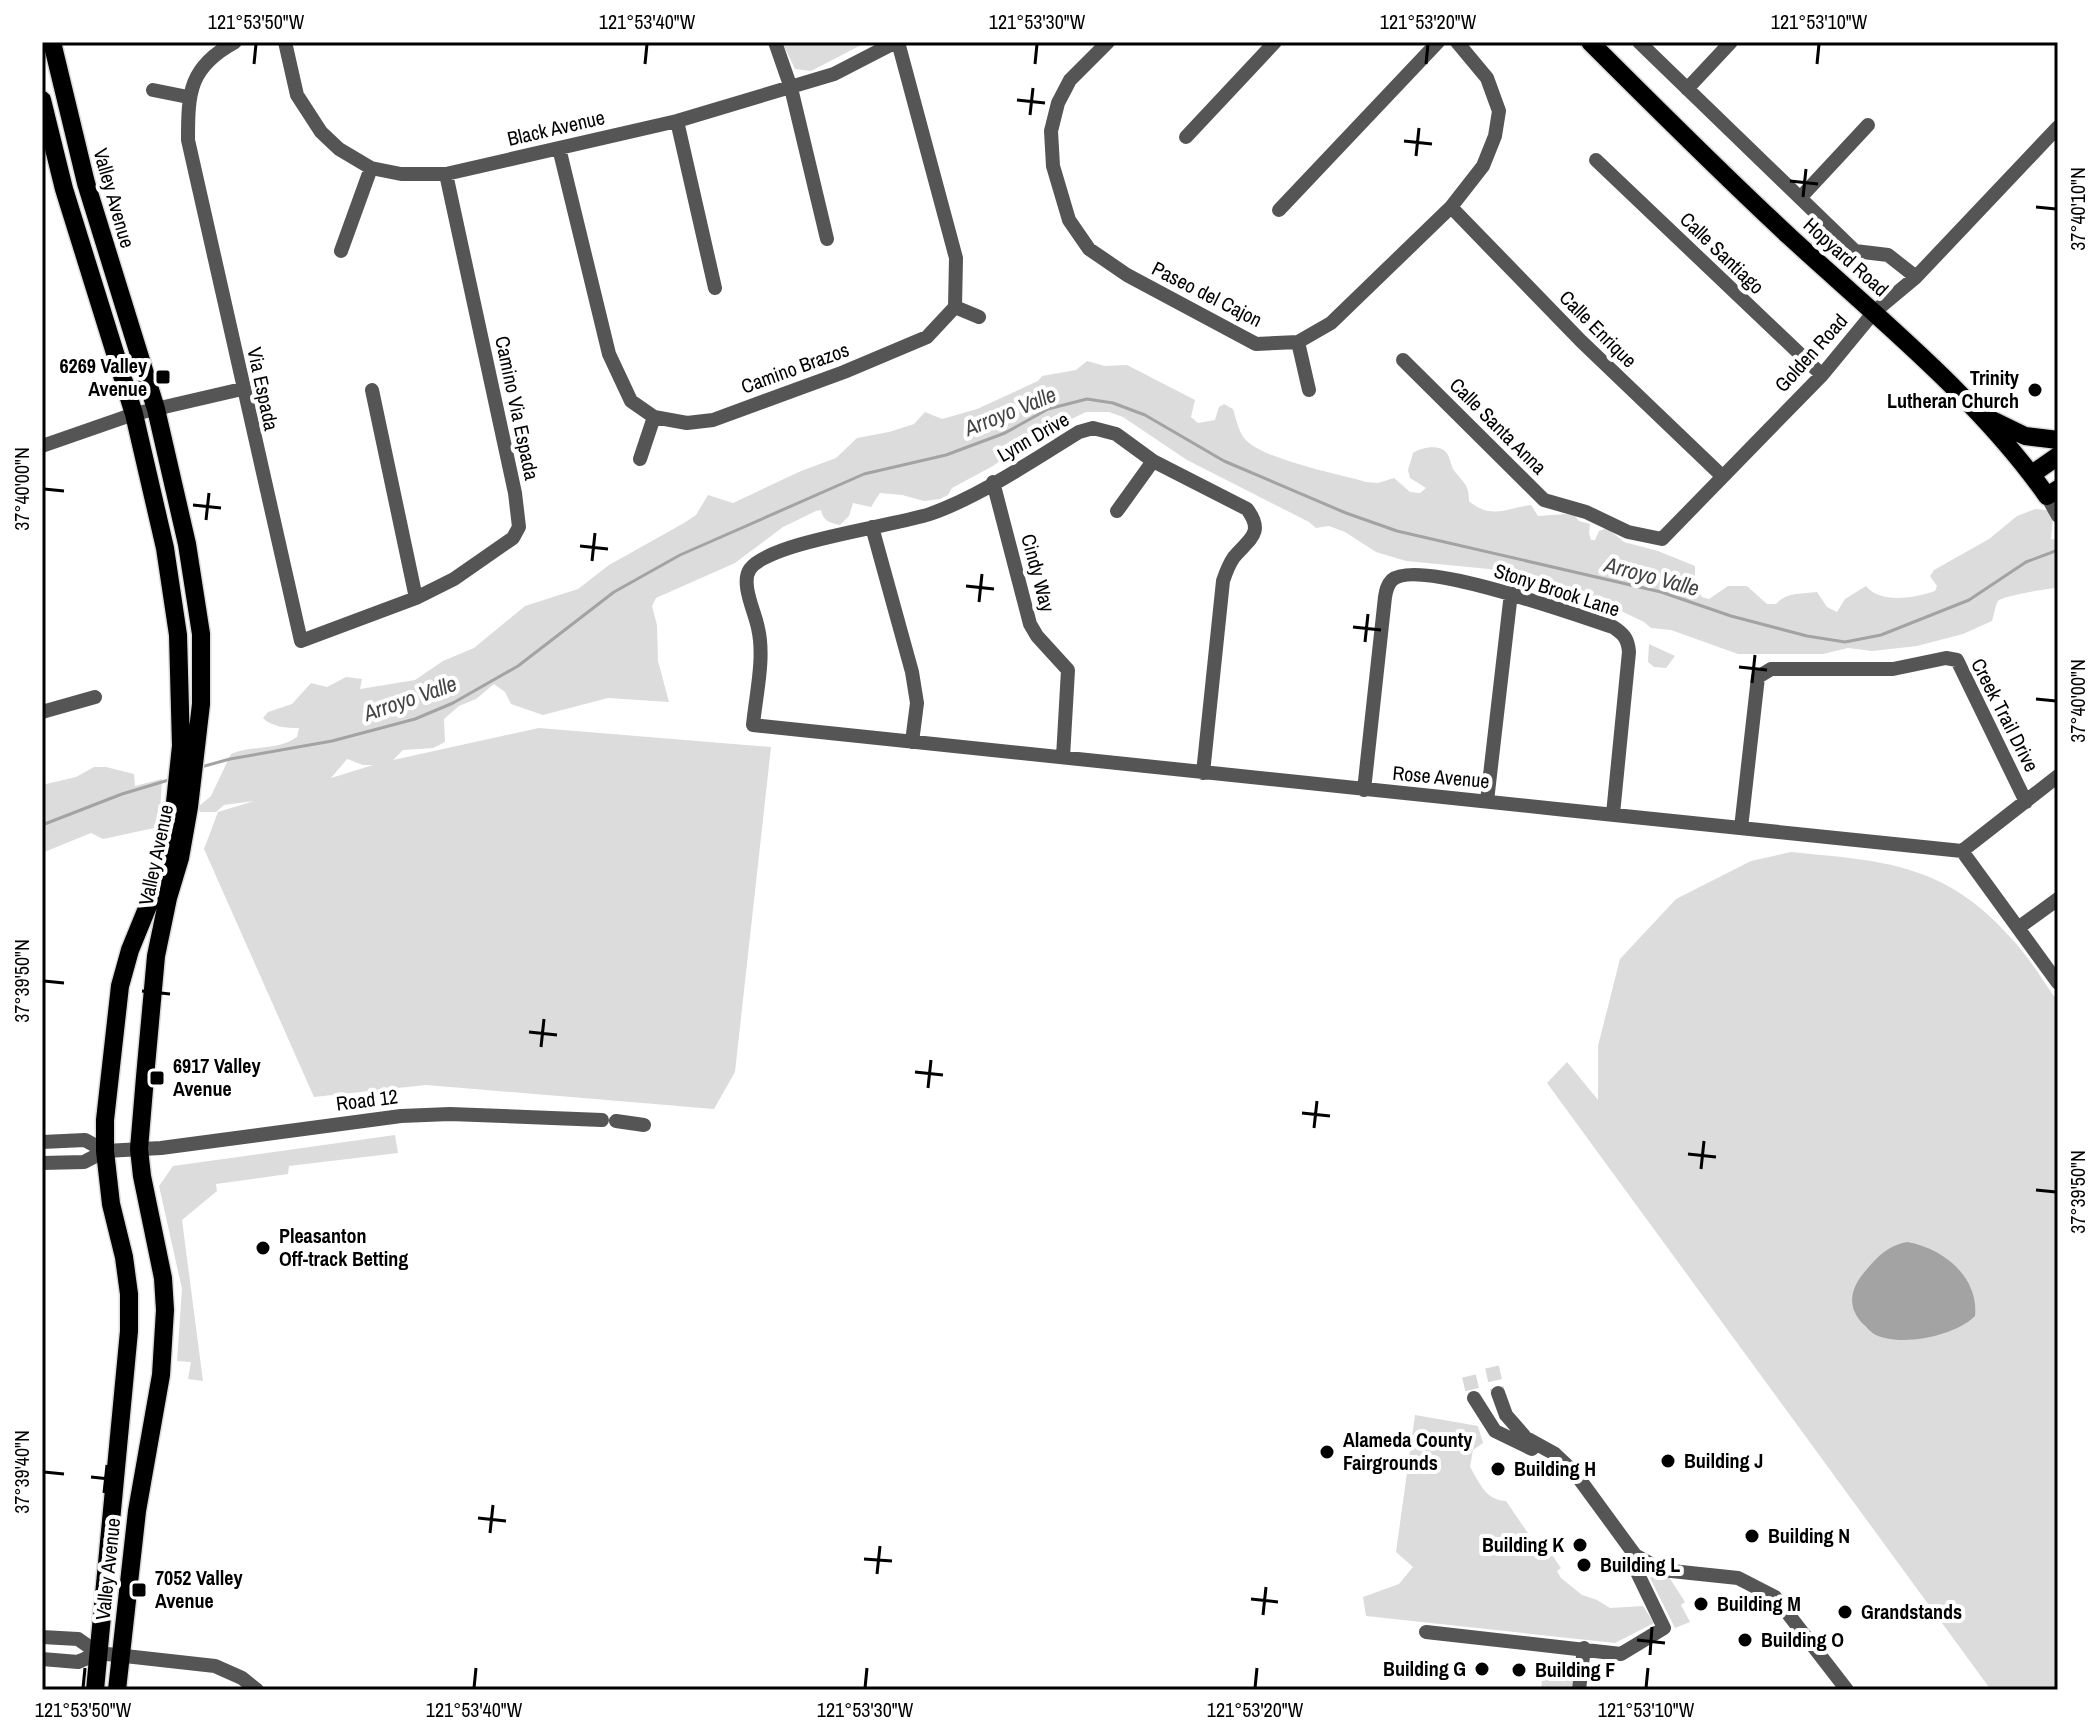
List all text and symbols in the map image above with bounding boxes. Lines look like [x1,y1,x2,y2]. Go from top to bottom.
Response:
text: 121°53'50"W [208,8,305,35]
text: 121°53'40"W [599,8,696,35]
text: 121°53'30"W [989,8,1086,35]
text: 121°53'20"W [1380,8,1477,35]
text: 121°53'10"W [1771,8,1868,35]
street label: Black Avenue [505,103,607,152]
street label: Valley Avenue [87,145,142,251]
text: 37°40'10"N [2064,167,2091,251]
street label: Calle Santiago [1674,206,1770,300]
street label: Hopyard Road [1798,211,1895,302]
street label: Paseo del Cajon [1147,254,1267,333]
street label: Calle Enrique [1554,284,1643,373]
street label: Golden Road [1768,308,1853,398]
street label: Camino Via Espada [489,333,546,482]
street label: Camino Brazos [737,336,853,400]
street label: Via Espada [241,345,285,433]
place label: 6269 Valley Avenue [59,352,148,402]
place label: Trinity Lutheran Church [1887,364,2020,414]
marker: 6269 Valley Avenue [154,368,172,386]
street label: Calle Santa Anna [1444,371,1553,480]
water label: Arroyo Valle [959,379,1060,443]
marker: Trinity Lutheran Church [2026,381,2044,399]
street label: Lynn Drive [992,405,1074,468]
text: 37°40'00"N [8,447,35,531]
street label: Cindy Way [1015,531,1062,616]
water label: Arroyo Valle [1600,549,1703,603]
street label: Stony Brook Lane [1491,557,1623,623]
street label: Creek Trail Drive [1965,653,2046,776]
text: 37°40'00"N [2064,659,2091,743]
water label: Arroyo Valle [358,668,461,728]
street label: Rose Avenue [1391,759,1491,794]
street label: Valley Avenue [132,802,179,908]
text: 37°39'50"N [8,939,35,1023]
place label: 6917 Valley Avenue [173,1052,261,1102]
marker: 6917 Valley Avenue [148,1069,166,1087]
street label: Road 12 [335,1082,399,1117]
text: 37°39'50"N [2064,1150,2091,1234]
place label: Pleasanton Off-track Betting [279,1222,408,1272]
marker: Pleasanton Off-track Betting [254,1239,272,1257]
place label: Alameda County Fairgrounds [1343,1426,1473,1476]
text: 37°39'40"N [8,1430,35,1514]
marker: Alameda County Fairgrounds [1318,1443,1336,1461]
place label: Building J [1684,1447,1763,1474]
marker: Building J [1659,1452,1677,1470]
place label: Building H [1514,1455,1596,1482]
marker: Building H [1489,1460,1507,1478]
street label: Valley Avenue [89,1517,126,1621]
place label: Building N [1768,1522,1850,1549]
marker: Building N [1743,1527,1761,1545]
place label: Building K [1482,1531,1564,1558]
marker: Building K [1571,1536,1589,1554]
place label: Building L [1600,1551,1680,1578]
marker: Building L [1575,1556,1593,1574]
place label: 7052 Valley Avenue [155,1564,243,1614]
marker: 7052 Valley Avenue [130,1581,148,1599]
place label: Building M [1717,1590,1801,1617]
marker: Building M [1692,1595,1710,1613]
place label: Grandstands [1861,1598,1962,1625]
marker: Grandstands [1836,1603,1854,1621]
place label: Building O [1761,1626,1844,1653]
marker: Building O [1736,1631,1754,1649]
place label: Building G [1383,1655,1466,1682]
place label: Building F [1535,1656,1615,1683]
marker: Building G [1473,1660,1491,1678]
marker: Building F [1510,1661,1528,1679]
text: 121°53'50"W [35,1696,132,1723]
text: 121°53'40"W [426,1696,523,1723]
text: 121°53'30"W [817,1696,914,1723]
text: 121°53'20"W [1207,1696,1304,1723]
text: 121°53'10"W [1598,1696,1695,1723]

